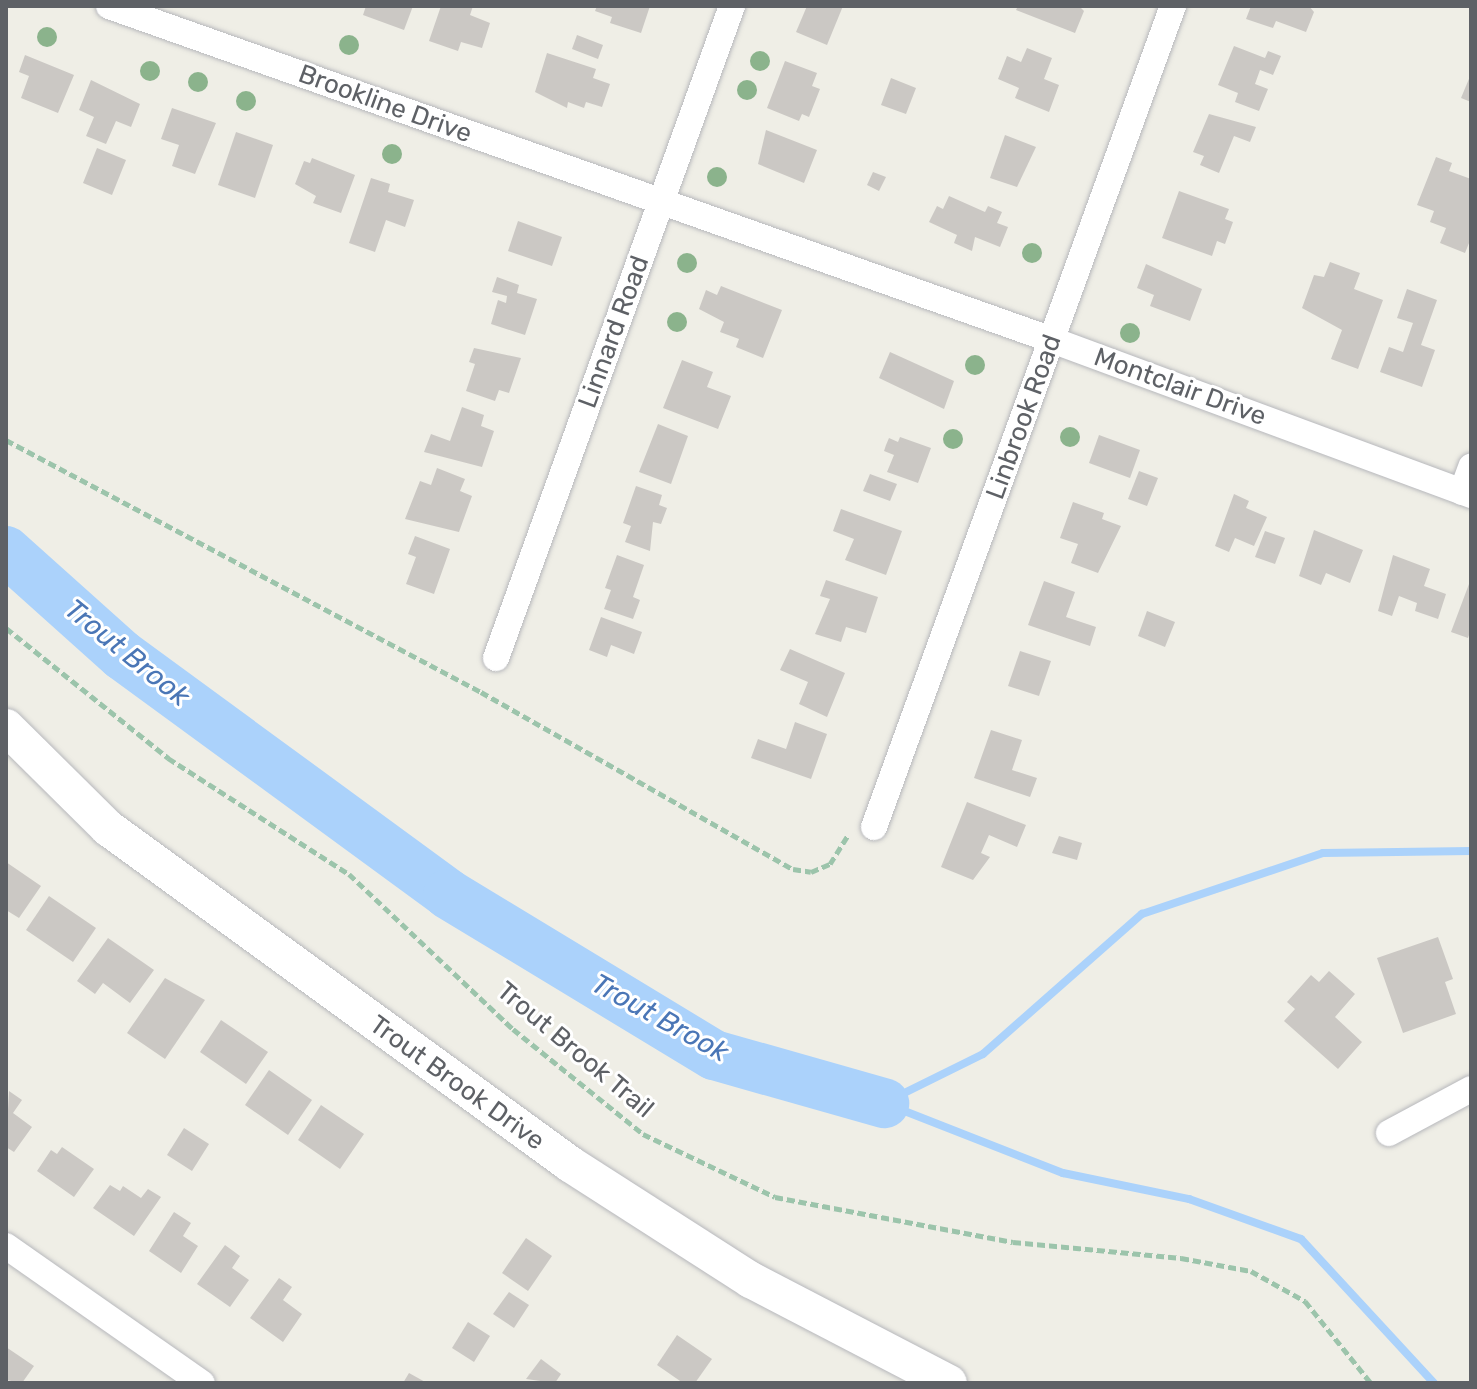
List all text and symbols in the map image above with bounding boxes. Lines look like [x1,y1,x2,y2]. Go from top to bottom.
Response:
street label: Brookline Drive [294,58,476,150]
street label: Linnard Road [572,252,656,412]
street label: Linbrook Road [980,330,1068,504]
street label: Montclair Drive [1089,341,1271,433]
water label: Trout Brook [58,592,196,714]
water label: Trout Brook [586,967,734,1069]
street label: Trout Brook Trail [490,975,660,1125]
street label: Trout Brook Drive [363,1009,551,1157]

